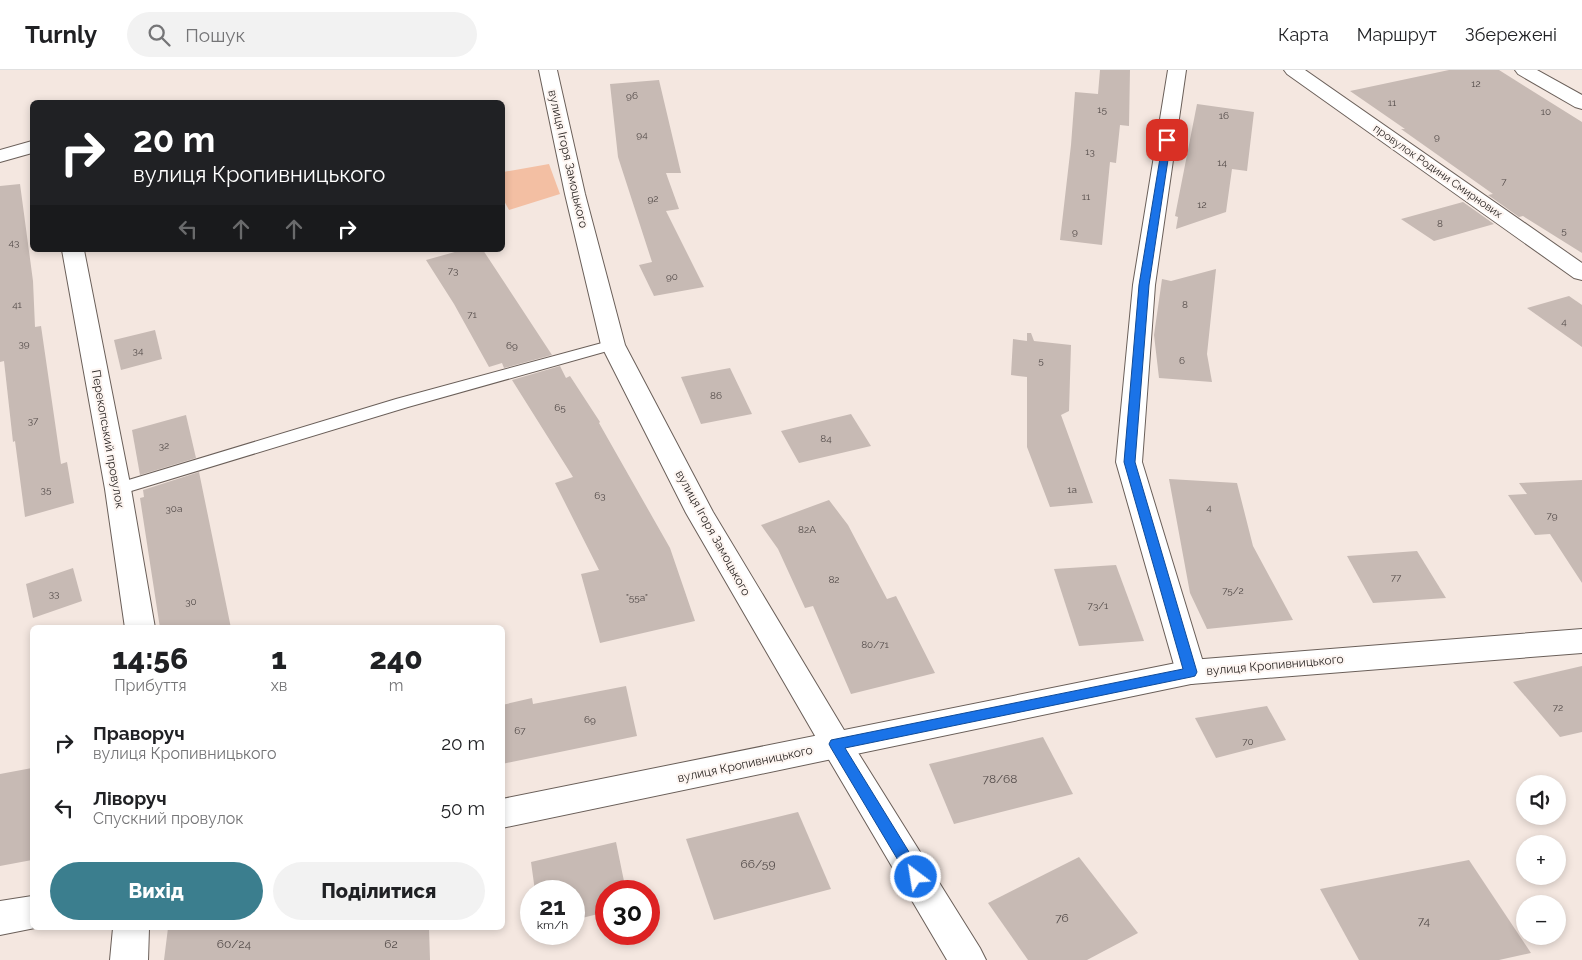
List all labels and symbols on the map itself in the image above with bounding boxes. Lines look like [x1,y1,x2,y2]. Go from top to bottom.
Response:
house number: 12 [1471,78,1481,89]
street label: вулиця Ігоря Замоцького [545,89,591,229]
house number: 96 [626,90,638,101]
house number: 11 [1388,97,1397,108]
house number: 15 [1097,104,1107,115]
house number: 10 [1541,106,1551,117]
house number: 16 [1219,110,1229,121]
pin [1146,119,1188,161]
street label: провулок Родини Смирнових [1371,122,1505,221]
house number: 94 [636,129,648,140]
house number: 9 [1434,131,1440,142]
house number: 13 [1085,146,1095,157]
house number: 14 [1217,157,1227,168]
house number: 7 [1501,176,1507,187]
house number: 11 [1082,191,1091,202]
house number: 92 [647,193,659,204]
house number: 12 [1197,199,1207,210]
house number: 8 [1437,218,1443,229]
house number: 5 [1561,225,1567,236]
house number: 9 [1072,226,1078,237]
house number: 43 [9,237,19,248]
house number: 73 [448,265,458,276]
house number: 90 [666,271,678,282]
house number: 41 [12,299,23,310]
house number: 8 [1182,299,1188,310]
house number: 71 [467,309,478,320]
house number: 4 [1561,316,1567,327]
house number: 39 [18,338,30,349]
house number: 69 [506,340,518,351]
house number: 34 [133,345,144,356]
house number: 5 [1038,355,1044,366]
house number: 6 [1179,355,1185,366]
street label: Перекопський провулок [89,369,127,509]
house number: 86 [710,390,722,401]
house number: 65 [554,402,566,413]
house number: 37 [28,415,39,426]
house number: 84 [820,433,832,444]
house number: 32 [159,440,169,451]
street label: вулиця Ігоря Замоцького [673,468,753,598]
house number: 35 [41,484,52,495]
house number: 1а [1067,484,1077,495]
house number: 63 [594,490,606,501]
house number: 4 [1206,502,1212,513]
house number: 30а [166,503,182,514]
house number: 79 [1546,510,1558,521]
house number: 82А [798,524,816,535]
house number: 77 [1391,572,1402,583]
house number: 82 [828,574,840,585]
house number: 75/2 [1222,585,1244,596]
house number: 33 [49,588,59,599]
house number: "55а" [626,592,648,603]
house number: 30 [185,596,197,607]
house number: 73/1 [1088,600,1109,611]
house number: 80/71 [861,639,890,650]
street label: вулиця Кропивницького [1206,652,1344,678]
house number: 72 [1553,702,1563,713]
house number: 69 [584,714,596,725]
house number: 67 [514,725,526,736]
house number: 70 [1242,736,1254,747]
street label: вулиця Кропивницького [676,743,814,785]
house number: 78/68 [983,772,1017,786]
position arrow [889,850,941,902]
house number: 66/59 [741,857,775,871]
speed limit sign: 30 [595,880,660,945]
house number: 76 [1055,911,1069,925]
house number: 74 [1418,914,1431,928]
house number: 60/24 [217,937,252,951]
house number: 62 [384,937,398,951]

